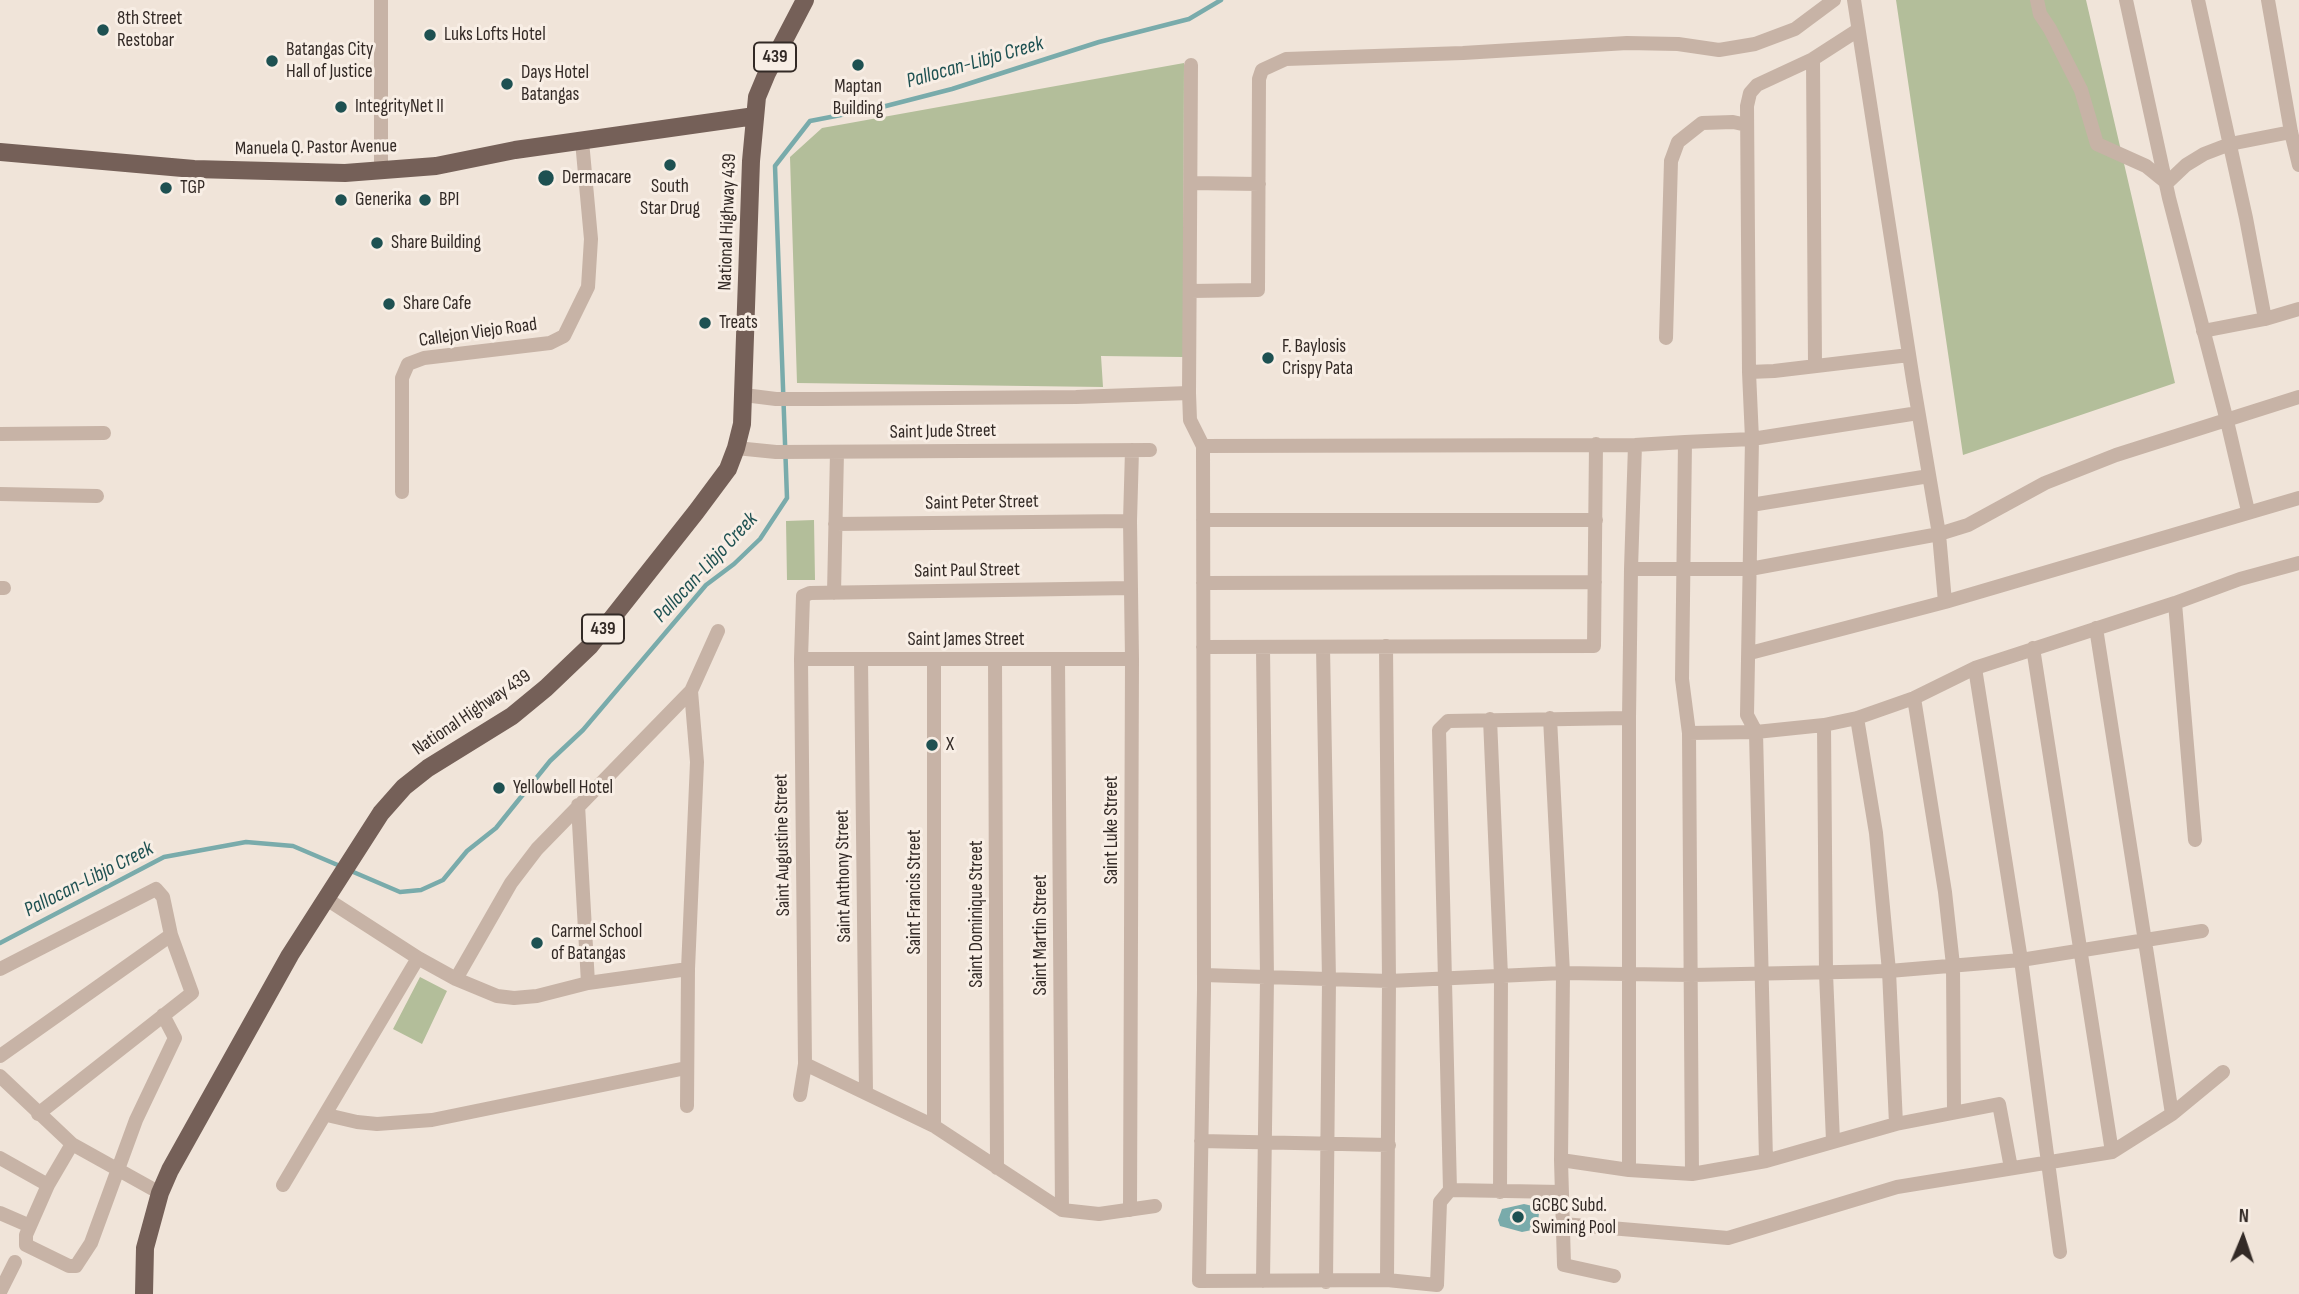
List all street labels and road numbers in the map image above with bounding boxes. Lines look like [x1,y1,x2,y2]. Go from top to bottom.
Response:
road number: 439 [754,42,796,72]
street label: Manuela Q. Pastor Avenue [235,135,397,161]
street label: National Highway 439 [714,153,742,291]
street label: Callejon Viejo Road [417,313,539,353]
street label: Saint Jude Street [890,420,996,444]
street label: Saint Peter Street [925,491,1039,515]
street label: Saint Paul Street [914,559,1020,583]
road number: 439 [582,614,624,644]
street label: Saint James Street [907,629,1025,651]
street label: National Highway 439 [409,665,535,761]
street label: Saint Augustine Street [770,773,796,917]
street label: Saint Luke Street [1101,776,1123,884]
street label: Saint Anthony Street [831,809,857,943]
street label: Saint Francis Street [904,830,926,954]
street label: Saint Dominique Street [966,840,988,988]
street label: Saint Martin Street [1030,875,1052,995]

